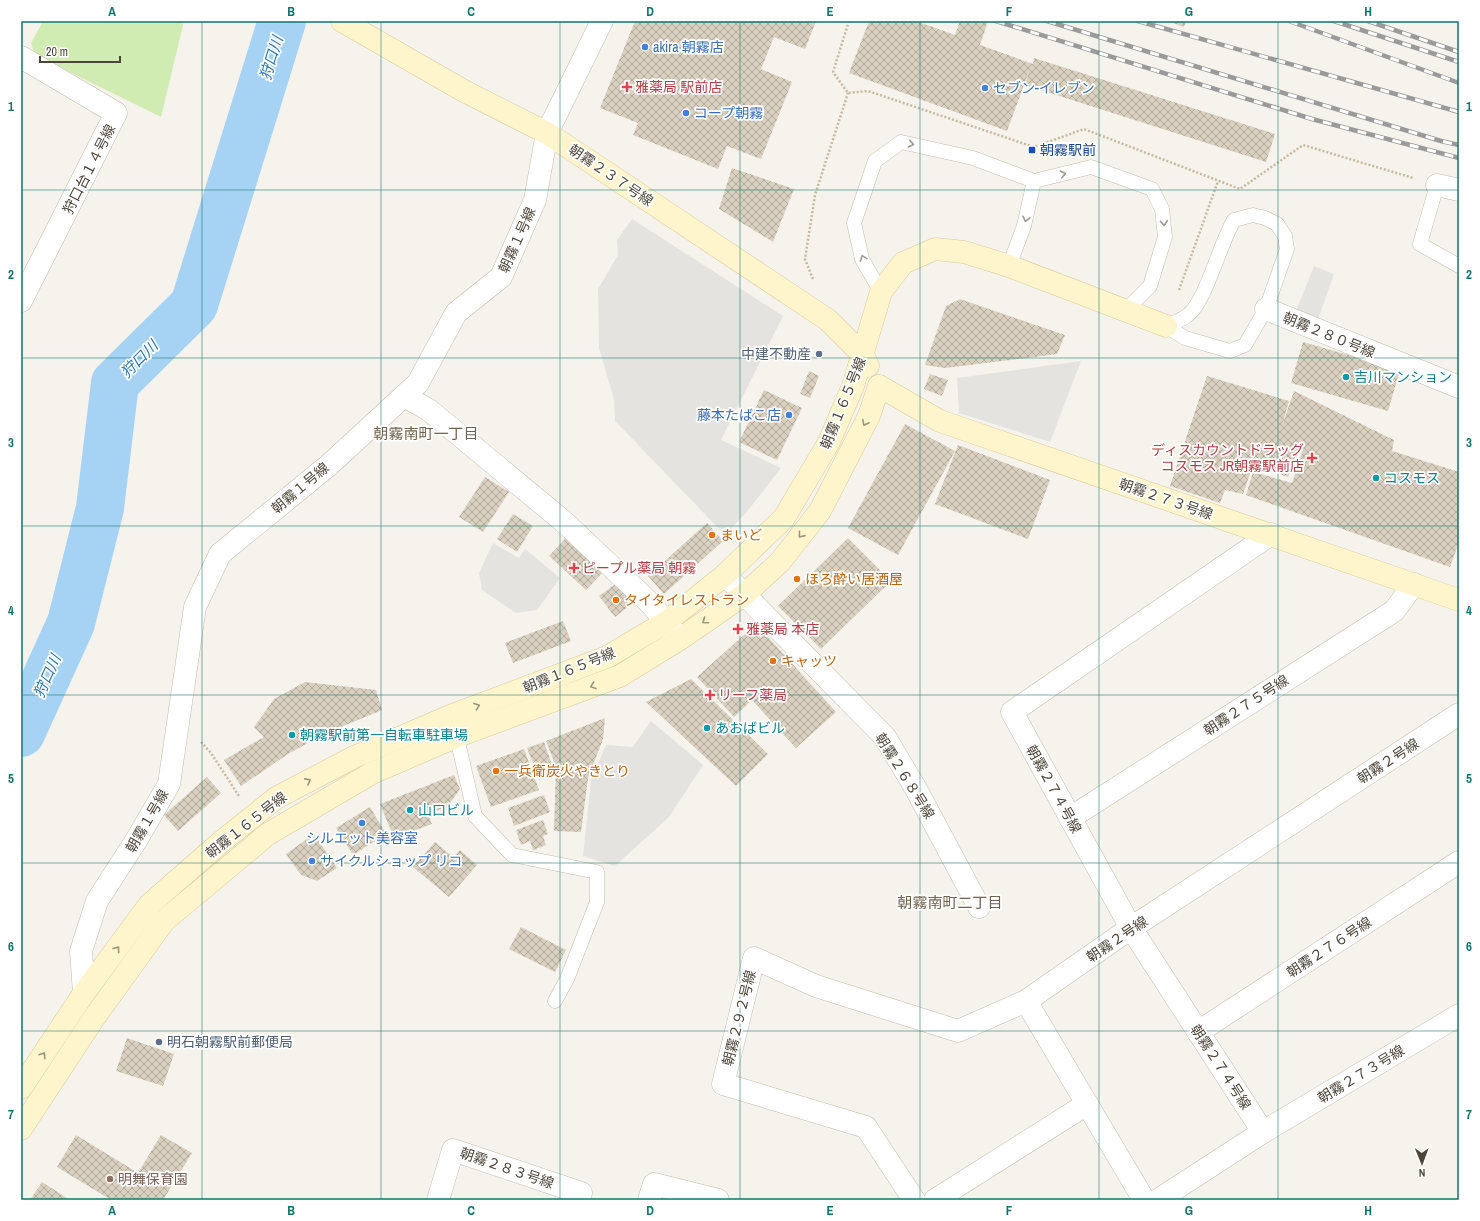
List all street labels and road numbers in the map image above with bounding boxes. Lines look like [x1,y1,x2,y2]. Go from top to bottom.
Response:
street label: 狩口台１４号線 [59,121,119,217]
street label: 朝霧２３７号線 [565,140,657,210]
street label: 朝霧１号線 [495,204,539,276]
street label: 朝霧２８０号線 [1280,308,1378,362]
street label: 朝霧１６５号線 [816,354,870,452]
street label: 朝霧１号線 [267,459,333,517]
street label: 朝霧２７３号線 [1117,475,1215,523]
street label: 朝霧１６５号線 [520,643,618,697]
street label: 朝霧２７５号線 [1200,671,1292,739]
street label: 朝霧２６８号線 [871,730,939,822]
street label: 朝霧２号線 [1354,734,1422,788]
street label: 朝霧２７４号線 [1022,742,1086,836]
street label: 朝霧１号線 [122,786,172,856]
street label: 朝霧１６５号線 [202,788,290,862]
street label: 朝霧２号線 [1083,912,1151,966]
street label: 朝霧２７６号線 [1283,913,1375,981]
street label: 朝霧２９２号線 [718,968,760,1068]
street label: 朝霧２７４号線 [1187,1021,1255,1113]
street label: 朝霧２７３号線 [1314,1041,1408,1107]
street label: 朝霧２８３号線 [458,1144,556,1192]

